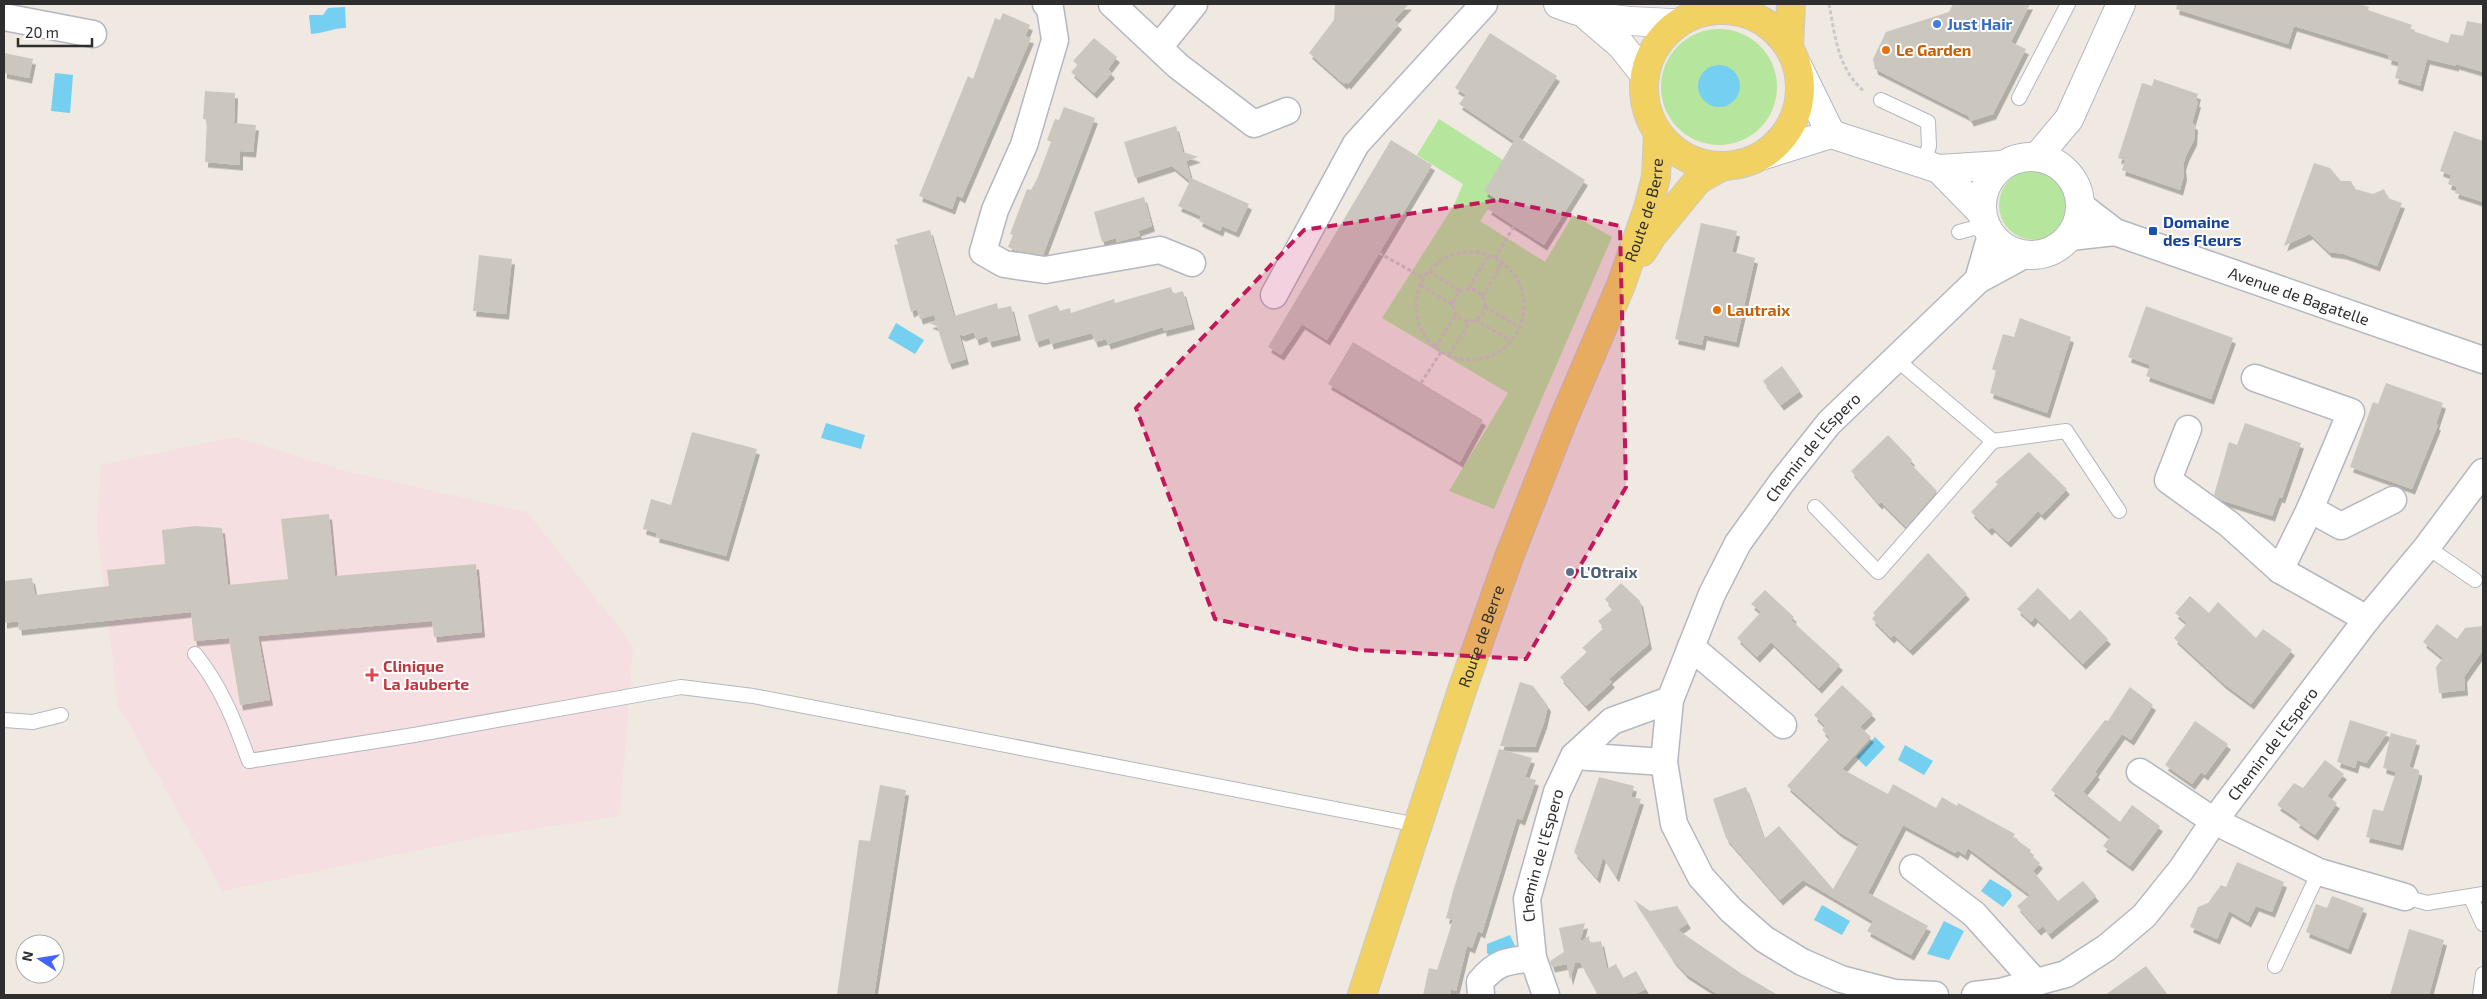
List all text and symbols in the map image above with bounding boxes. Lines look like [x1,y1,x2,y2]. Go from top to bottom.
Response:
place label: Just Hair [1947,14,2013,33]
scale bar [18,15,91,47]
marker: Just Hair [1931,18,1943,30]
text: 20 m [25,23,59,41]
place label: Le Garden [1896,40,1971,59]
marker: Le Garden [1880,44,1892,56]
street label: Route de Berre [1620,158,1666,264]
place label: Domaine des Fleurs [2163,212,2242,249]
marker: Domaine des Fleurs [2147,225,2159,237]
street label: Avenue de Bagatelle [2226,262,2372,329]
place label: Lautraix [1727,300,1790,319]
marker: Lautraix [1711,304,1723,316]
street label: Chemin de l'Espero [1761,388,1864,505]
place label: L'Otraix [1580,562,1637,581]
marker: L'Otraix [1564,566,1576,578]
street label: Route de Berre [1454,582,1507,690]
place label: Clinique La Jauberte [383,656,469,693]
marker: Clinique La Jauberte [365,668,379,682]
street label: Chemin de l'Espero [2223,683,2321,804]
street label: Chemin de l'Espero [1517,786,1566,923]
north arrow [15,934,65,984]
text: N [17,949,36,963]

